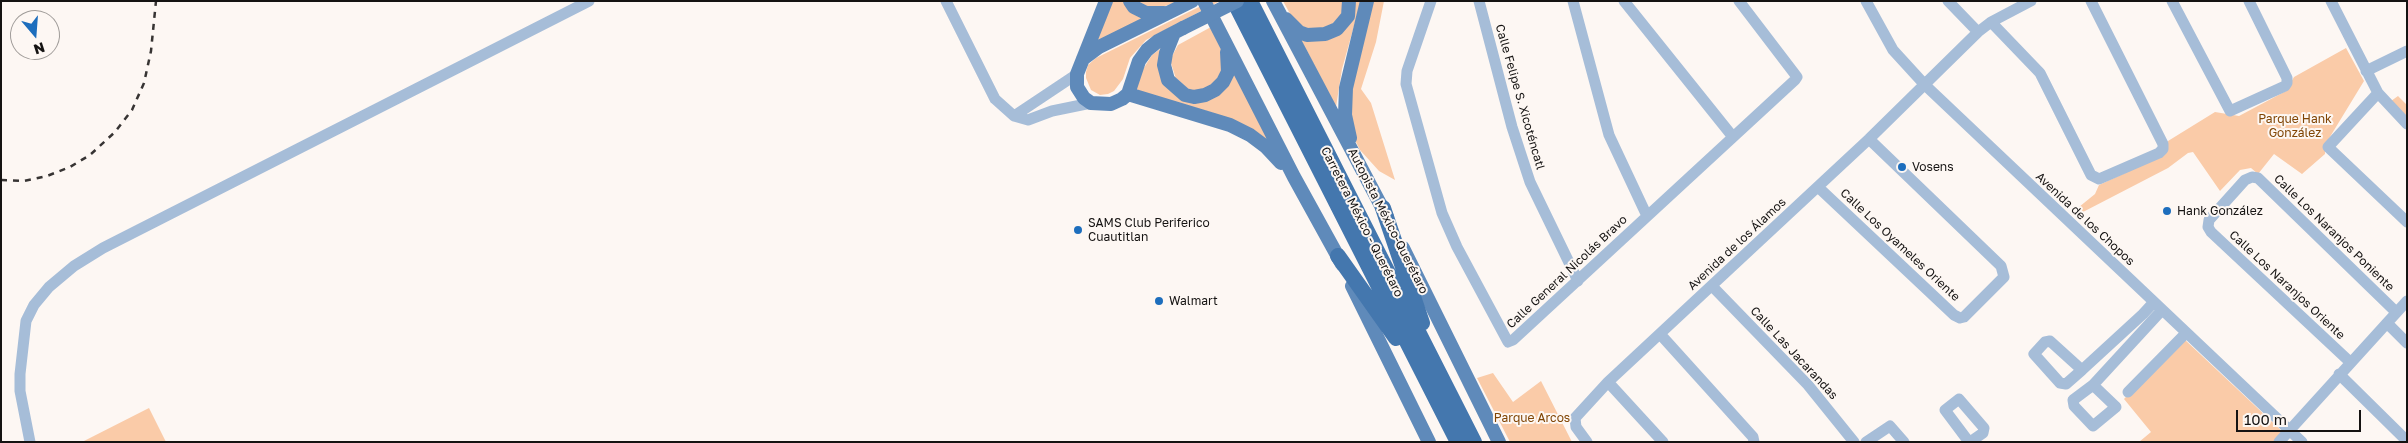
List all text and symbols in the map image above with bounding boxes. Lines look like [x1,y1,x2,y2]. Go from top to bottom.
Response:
north arrow [10,10,60,60]
street label: Calle Felipe S. Xicoténcatl [1492,23,1548,171]
text: N [32,39,47,59]
park label: Parque Hank González [2258,112,2332,140]
street label: Carretera México - Querétaro [1318,145,1406,299]
street label: Autopista México-Querétaro [1345,146,1431,296]
place label: Vosens [1912,160,1954,174]
marker: Vosens [1896,161,1908,173]
street label: Avenida de los Chopos [2033,169,2137,269]
street label: Calle Los Naranjos Poniente [2271,172,2397,294]
street label: Calle Los Oyameles Oriente [1837,186,1963,304]
street label: Avenida de los Álamos [1685,195,1789,293]
place label: Hank González [2177,204,2263,218]
marker: Hank González [2161,205,2173,217]
street label: Calle General Nicolás Bravo [1504,212,1630,332]
place label: SAMS Club Periferico Cuautitlan [1088,216,1210,244]
marker: SAMS Club Periferico Cuautitlan [1072,224,1084,236]
street label: Calle Los Naranjos Oriente [2226,228,2348,342]
place label: Walmart [1169,294,1218,308]
marker: Walmart [1153,295,1165,307]
street label: Calle Las Jacarandas [1747,304,1841,402]
scale bar [2238,400,2363,432]
text: 100 m [2244,410,2287,428]
park label: Parque Arcos [1494,411,1570,425]

